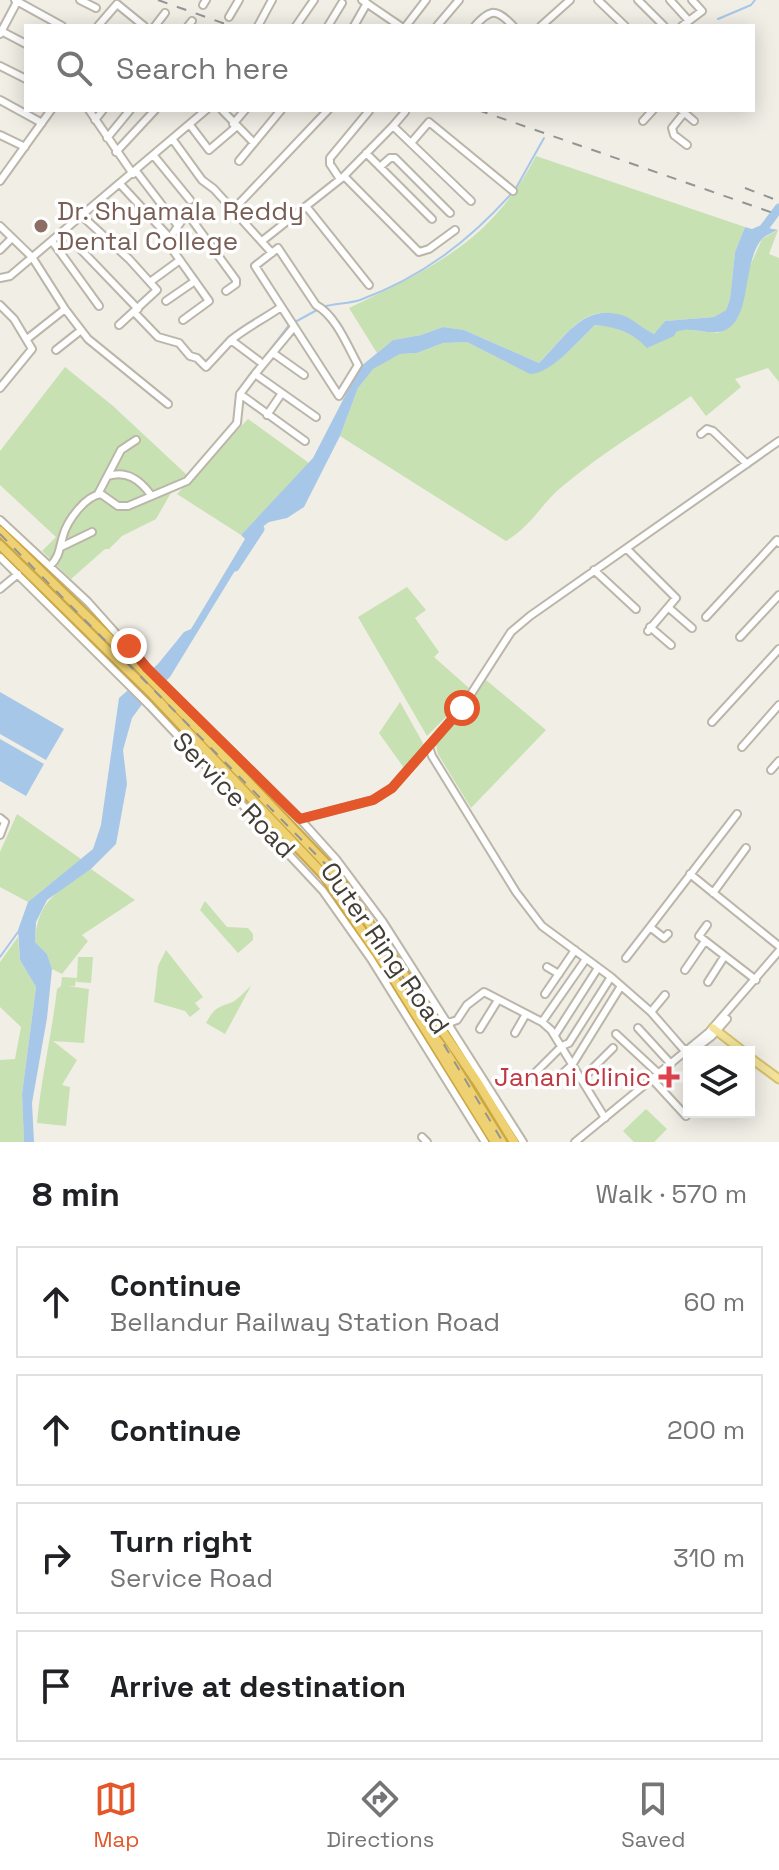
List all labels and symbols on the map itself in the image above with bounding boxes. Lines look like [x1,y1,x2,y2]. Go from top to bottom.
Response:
place label: Dr. Shyamala Reddy Dental College [57,194,304,258]
marker: Dr. Shyamala Reddy Dental College [32,217,50,235]
route end [111,628,147,664]
route start [444,690,480,726]
street label: Service Road [165,725,303,865]
street label: Outer Ring Road [313,855,457,1041]
place label: Janani Clinic [494,1060,651,1094]
marker: Janani Clinic [658,1066,680,1088]

